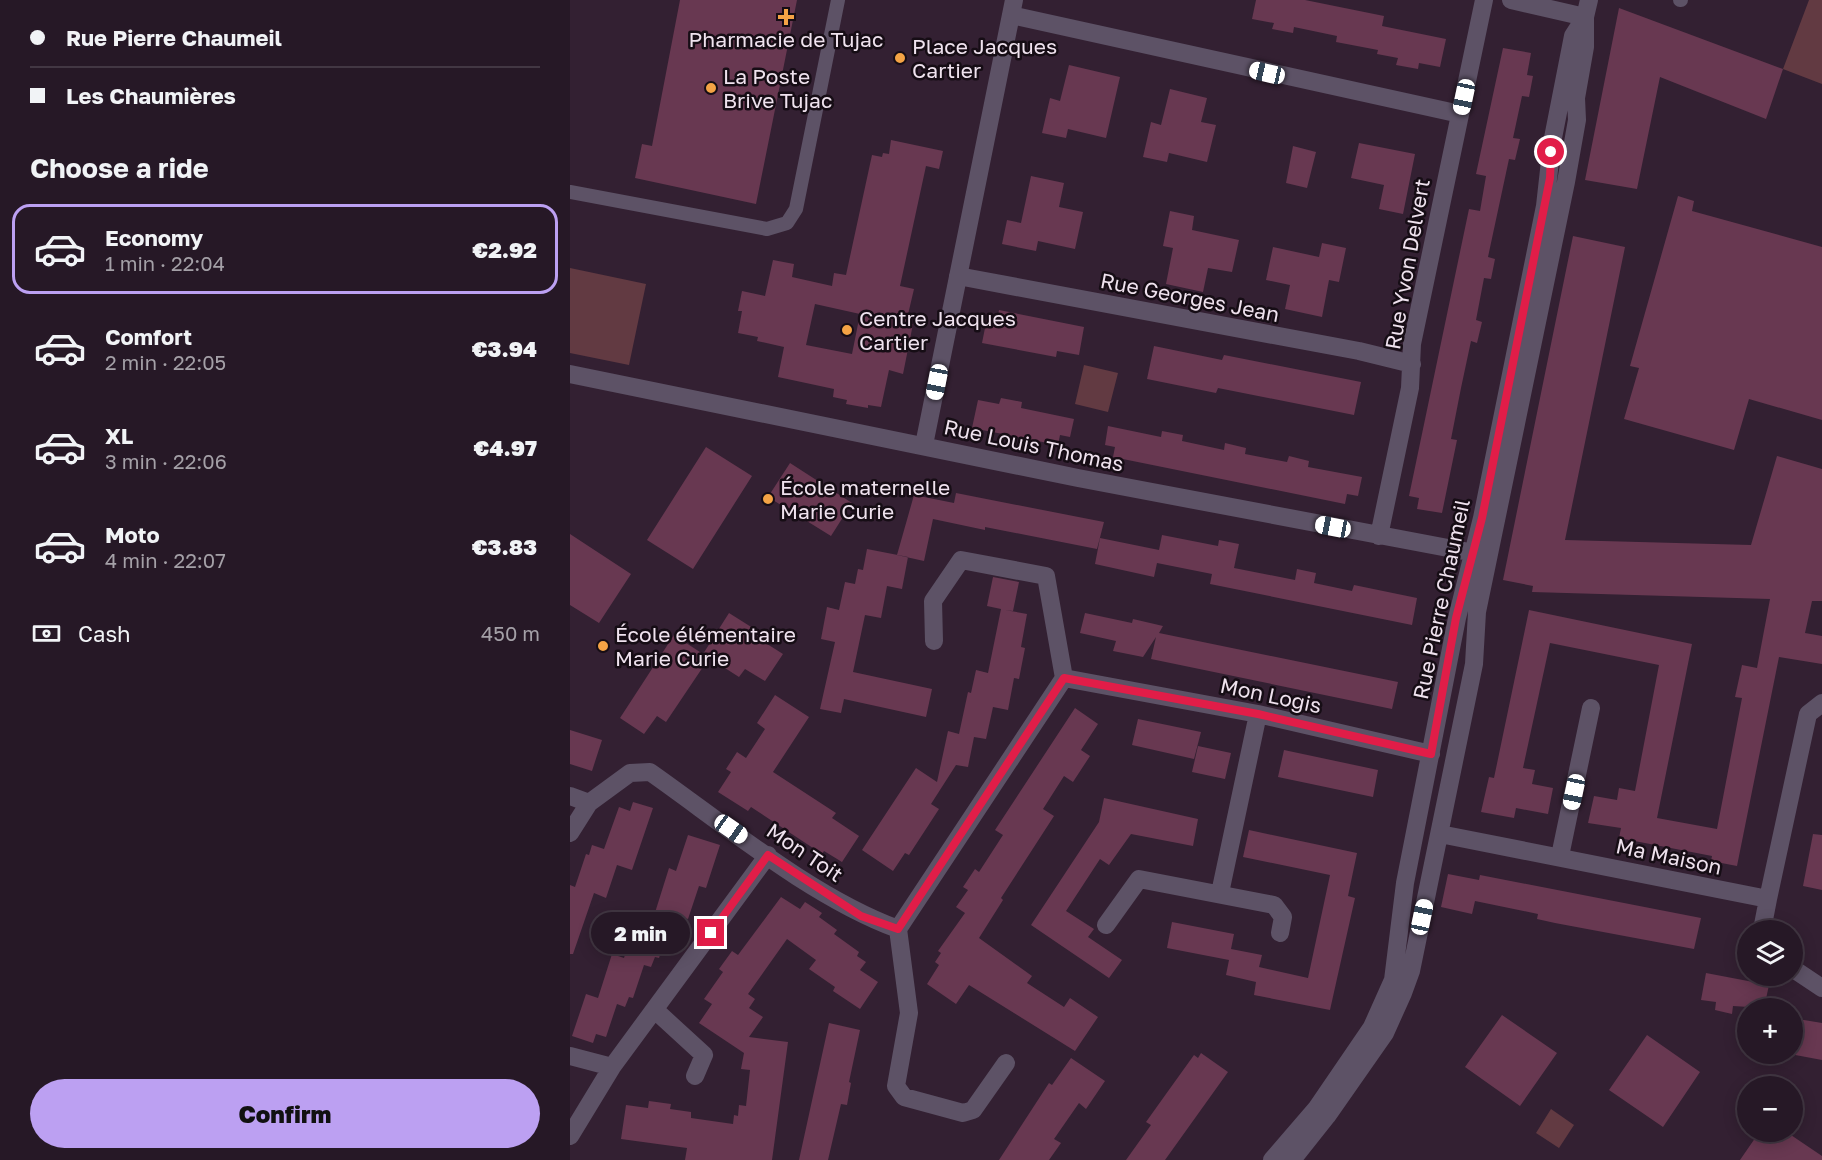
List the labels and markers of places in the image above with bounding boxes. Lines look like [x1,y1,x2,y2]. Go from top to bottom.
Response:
marker: Pharmacie de Tujac [779,10,793,24]
place label: Pharmacie de Tujac [689,26,883,52]
place label: Place Jacques Cartier [912,33,1057,83]
marker: Place Jacques Cartier [893,51,907,65]
place label: La Poste Brive Tujac [723,63,832,113]
marker: La Poste Brive Tujac [704,81,718,95]
place label: Centre Jacques Cartier [859,305,1016,355]
marker: Centre Jacques Cartier [840,323,854,337]
place label: École maternelle Marie Curie [780,474,950,524]
marker: École maternelle Marie Curie [761,492,775,506]
place label: École élémentaire Marie Curie [615,621,796,671]
marker: École élémentaire Marie Curie [596,639,610,653]

